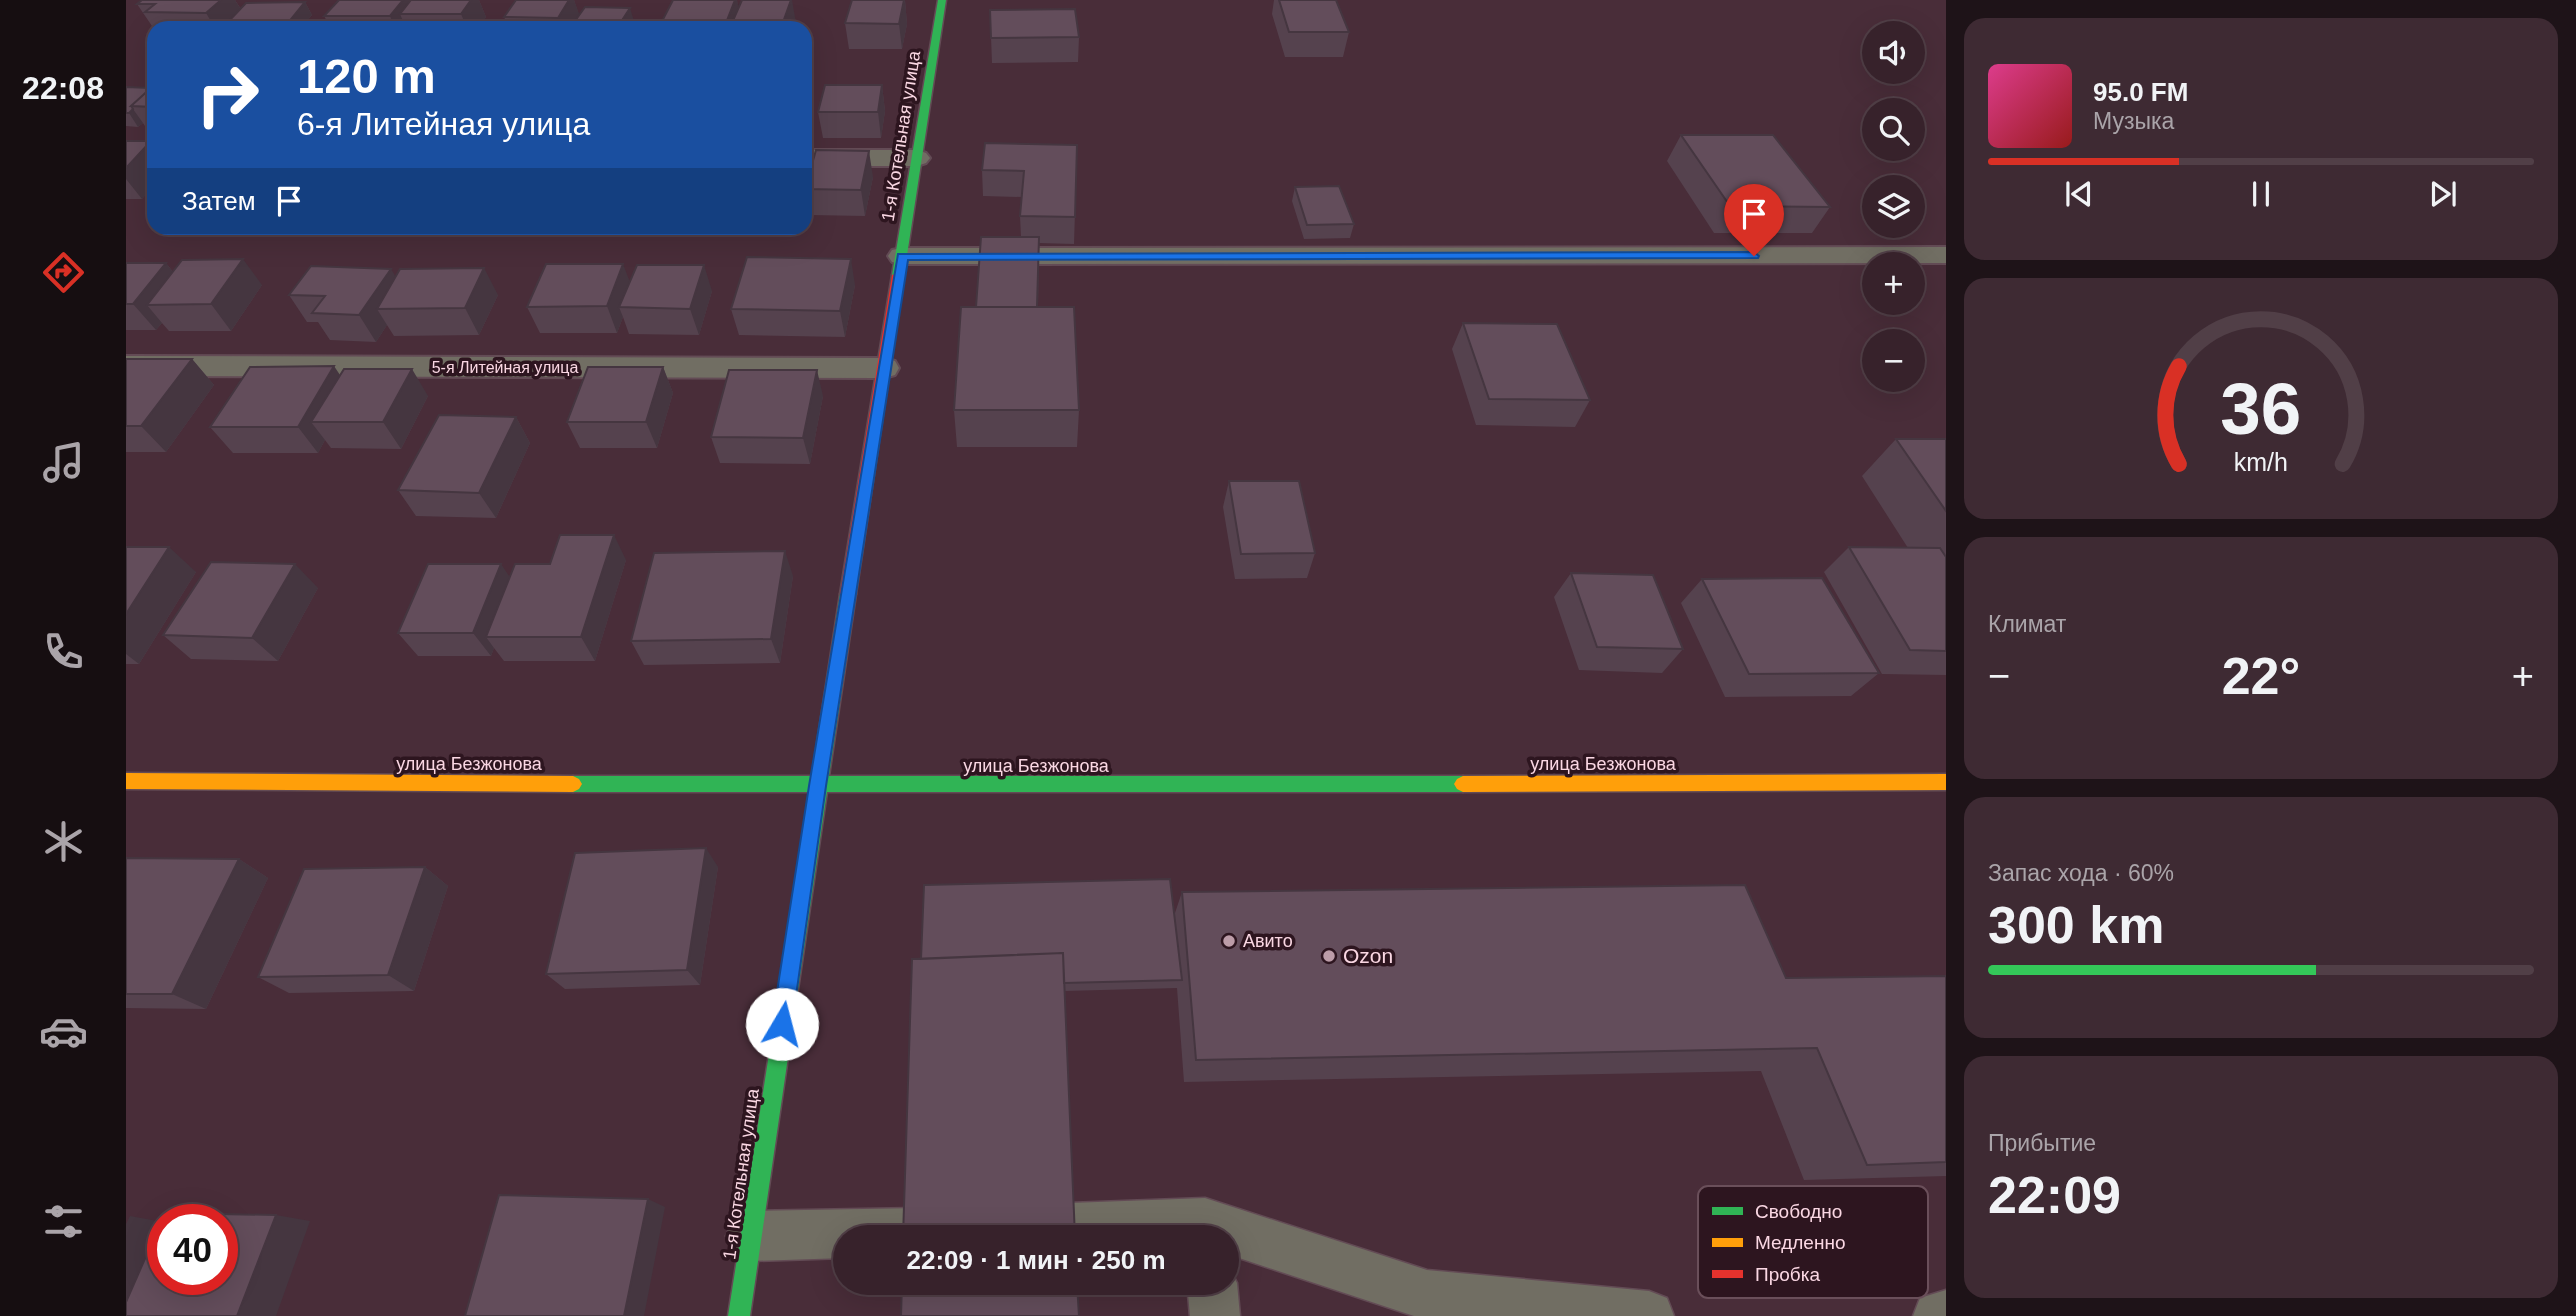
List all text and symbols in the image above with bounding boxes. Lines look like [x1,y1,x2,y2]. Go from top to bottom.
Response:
map controls [1862,21,1925,392]
button: sound [1862,21,1925,84]
street label: 1-я Котельная улица [878,48,925,223]
icon: right [182,49,273,140]
text: 120 m [297,49,436,103]
text: 22:08 [22,70,104,106]
text: 95.0 FM [2093,77,2188,107]
button: search [1862,98,1925,161]
text: 6-я Литейная улица [297,106,590,142]
text: Музыка [2093,108,2174,134]
button: layers [1862,175,1925,238]
icon: previous [2060,175,2098,213]
icon: pause [2242,175,2280,213]
icon: next [2424,175,2462,213]
icon: arrive [270,182,308,220]
pin [1724,184,1784,256]
text: Затем [182,186,256,216]
icon: arrive [1735,195,1773,233]
icon: directions [39,248,88,297]
button: + [1862,252,1925,315]
button: − [1862,329,1925,392]
street label: 5-я Литейная улица [432,359,578,376]
text: 36 [2221,369,2301,450]
icon: music [39,438,88,487]
text: km/h [2234,448,2288,476]
text: Климат [1988,611,2066,637]
icon: phone [39,627,88,676]
text: 22° [2222,647,2300,705]
text: − [1988,655,2010,697]
text: + [2512,655,2534,697]
street label: улица Безжонова [396,754,543,774]
street label: улица Безжонова [1530,754,1677,774]
street label: улица Безжонова [963,756,1110,776]
icon: climate [39,817,88,866]
text: Запас хода · 60% [1988,860,2174,886]
text: 300 km [1988,896,2164,954]
place label: Авито [1243,931,1293,951]
marker: Авито [1221,933,1237,949]
place label: Ozon [1343,944,1393,967]
marker: Ozon [1321,948,1337,964]
position arrow [745,987,819,1061]
icon: car [39,1007,88,1056]
street label: 1-я Котельная улица [719,1086,763,1261]
text: Прибытие [1988,1130,2096,1156]
text: 22:09 [1988,1166,2121,1224]
legend [1698,1186,1928,1298]
icon: filters [39,1197,88,1246]
text: Свободно [1755,1201,1842,1222]
speed limit sign: 40 [147,1204,238,1295]
text: Медленно [1755,1232,1845,1253]
text: 22:09 · 1 мин · 250 m [906,1245,1166,1275]
text: Пробка [1755,1264,1820,1285]

